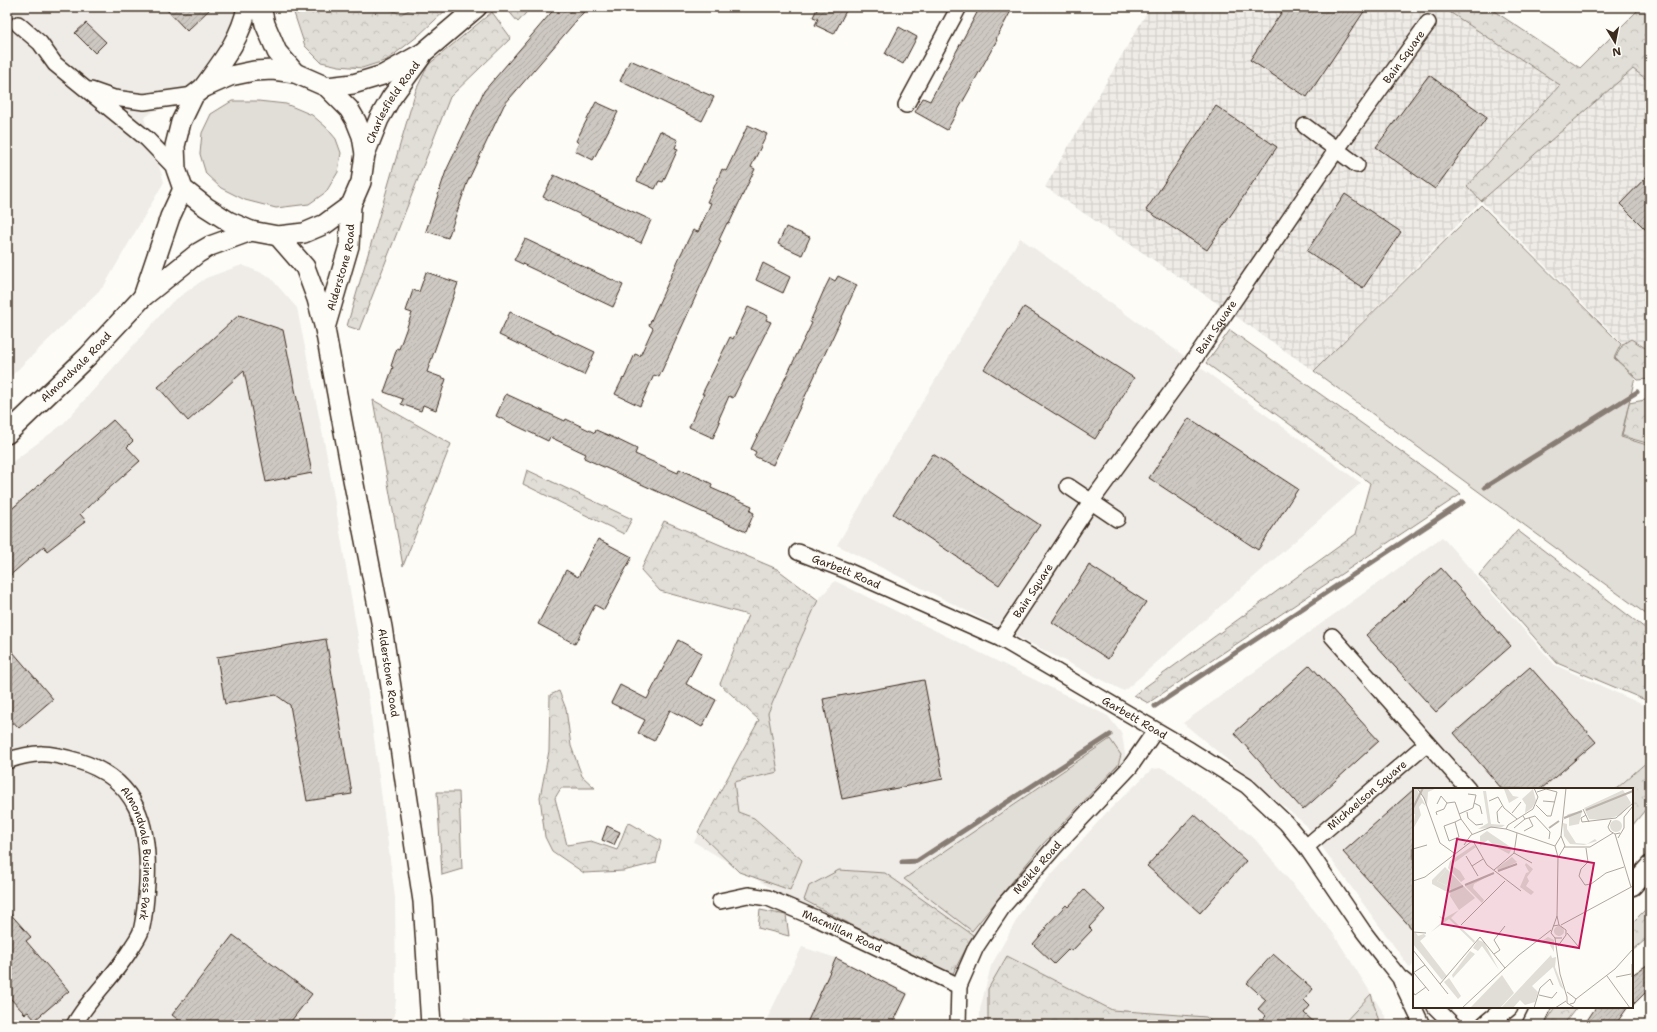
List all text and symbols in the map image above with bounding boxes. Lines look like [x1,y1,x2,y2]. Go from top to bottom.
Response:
north arrow [1595,22,1635,62]
street label: Bain Square [1380,27,1428,87]
text: N [1611,43,1622,60]
street label: Charlesfield Road [363,58,424,146]
street label: Alderstone Road [323,223,358,313]
street label: Bain Square [1193,297,1240,357]
street label: Almondvale Road [37,329,115,406]
street label: Garbett Road [809,551,883,593]
street label: Bain Square [1010,560,1057,621]
street label: Alderstone Road [374,627,402,718]
street label: Garbett Road [1099,693,1170,743]
street label: Michaelson Square [1324,757,1410,834]
street label: Almondvale Business Park [117,783,154,922]
inset map [1413,788,1633,1008]
street label: Meikle Road [1010,838,1065,898]
street label: Macmillan Road [800,906,884,956]

